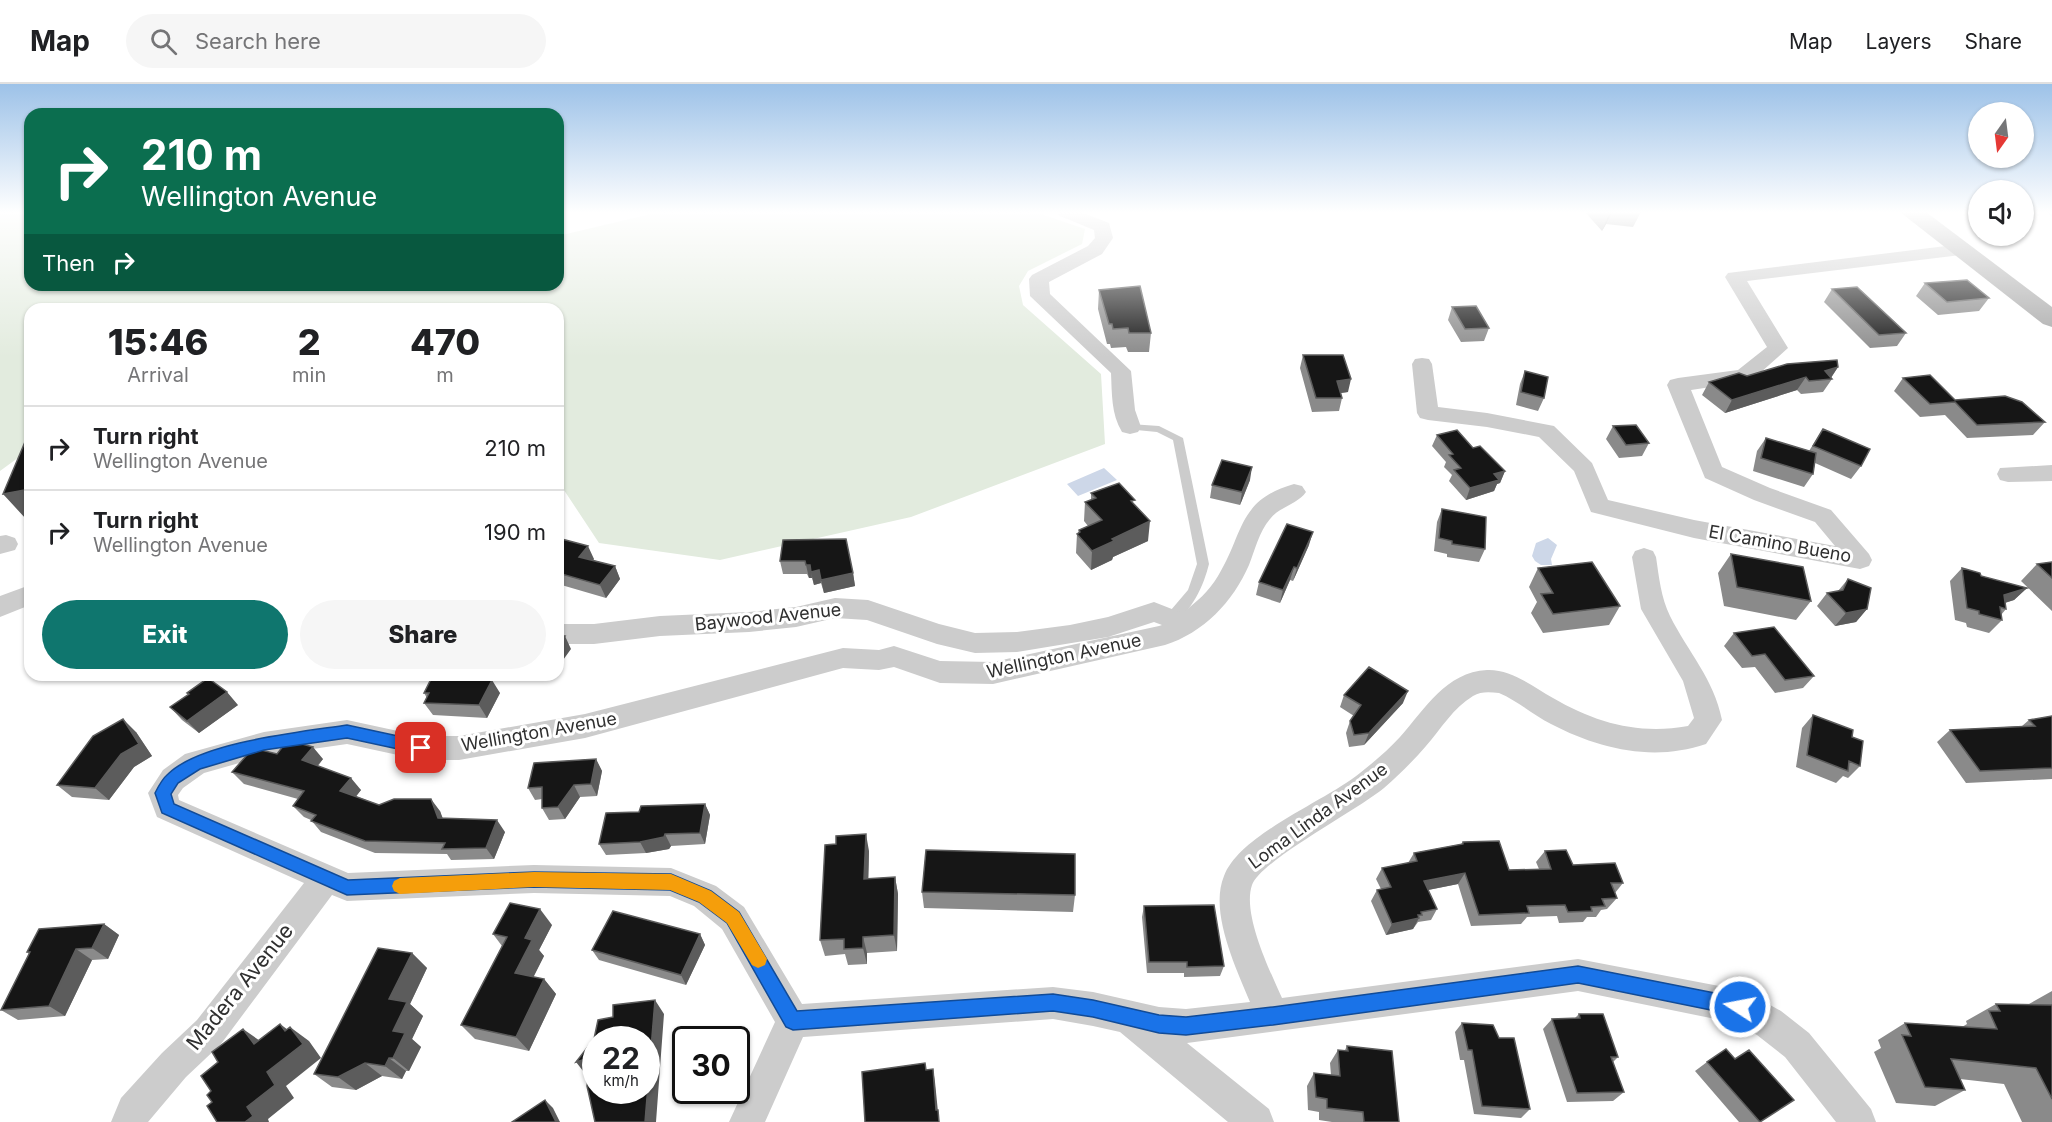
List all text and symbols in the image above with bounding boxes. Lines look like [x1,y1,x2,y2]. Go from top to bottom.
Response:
search box [126,14,546,68]
text: Map [30,24,90,58]
icon: search [147,25,180,58]
text: Search here [195,28,321,54]
text: Map [1789,29,1833,54]
text: Layers [1866,29,1932,54]
text: Share [1965,29,2022,54]
north arrow [1968,102,2034,168]
map controls [1968,102,2034,246]
text: 210 m [141,129,262,180]
icon: right [42,132,120,210]
text: Wellington Avenue [141,180,377,213]
button: sound [1968,180,2034,246]
icon: right [107,246,140,279]
text: Then [42,250,95,276]
text: 15:46 [108,320,208,364]
text: 2 [298,320,321,364]
text: 470 [410,320,480,364]
text: Arrival [127,363,189,387]
text: min [292,363,326,387]
text: m [436,363,454,387]
text: Turn right [93,423,199,449]
icon: right [42,432,75,465]
text: 210 m [484,435,546,461]
text: Wellington Avenue [93,449,268,473]
text: Turn right [93,507,199,533]
icon: right [42,516,75,549]
text: 190 m [484,519,546,545]
street label: El Camino Bueno [1707,521,1853,566]
text: Wellington Avenue [93,533,268,557]
street label: Baywood Avenue [694,598,842,635]
button: Exit [42,600,288,669]
button: Share [300,600,546,669]
street label: Wellington Avenue [985,629,1143,682]
street label: Wellington Avenue [460,707,618,756]
pin [395,722,446,773]
icon: arrive [404,731,437,764]
street label: Loma Linda Avenue [1244,758,1391,873]
street label: Madera Avenue [181,918,298,1055]
position arrow [1708,975,1772,1039]
speed limit sign: 30 [672,1026,750,1104]
text: 22 [602,1040,640,1076]
text: km/h [603,1071,639,1090]

